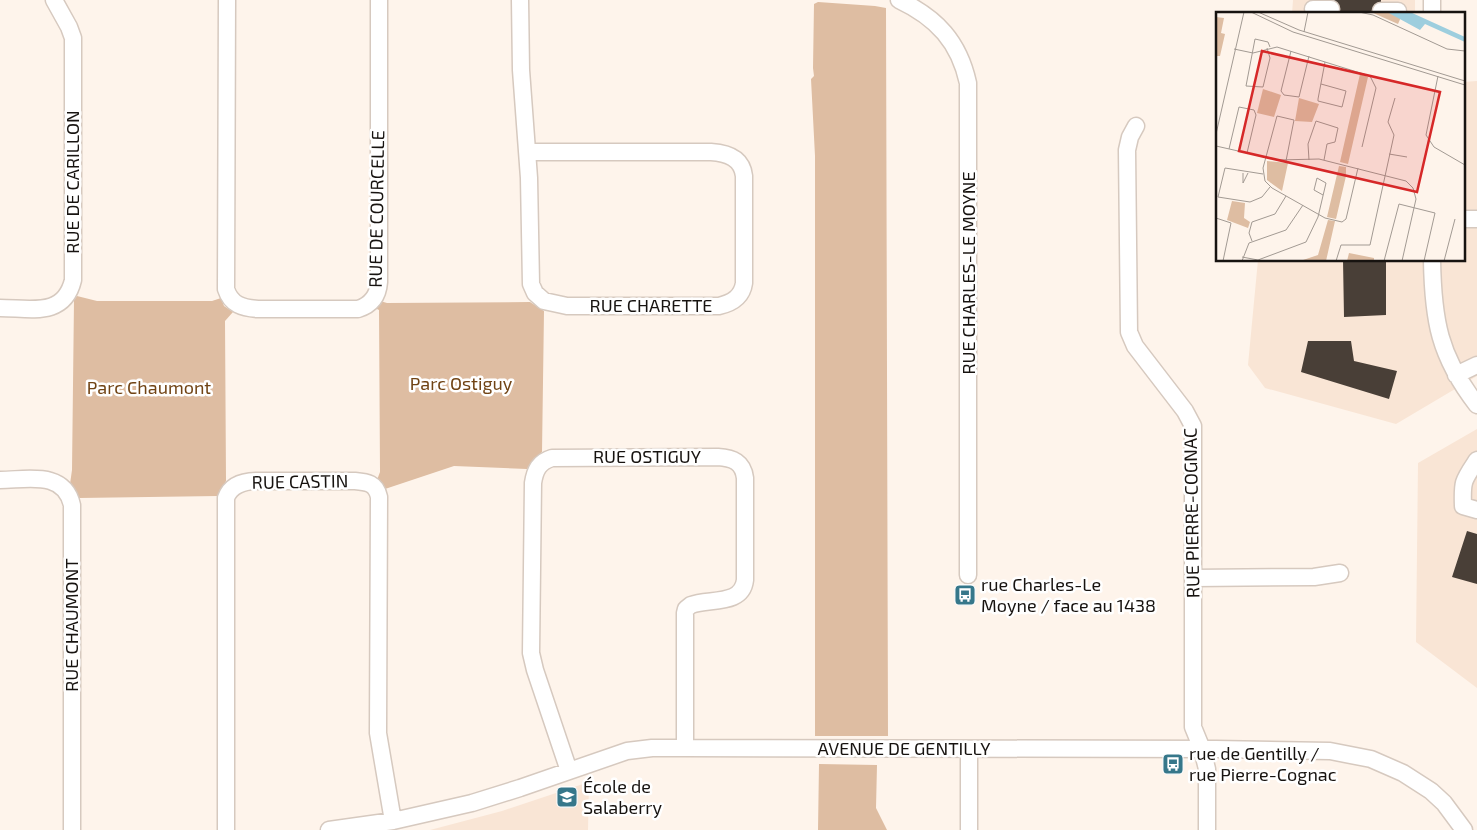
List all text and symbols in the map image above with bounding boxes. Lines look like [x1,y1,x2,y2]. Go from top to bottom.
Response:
inset map [1216,12,1464,261]
street label: RUE DE CARILLON [61,110,83,254]
street label: RUE DE COURCELLE [364,130,388,288]
street label: RUE CHARLES-LE MOYNE [957,171,979,375]
street label: RUE CHARETTE [590,294,712,316]
park label: Parc Ostiguy [410,372,513,394]
park label: Parc Chaumont [87,376,211,398]
street label: RUE PIERRE-COGNAC [1179,428,1203,598]
street label: RUE OSTIGUY [593,445,702,467]
street label: RUE CASTIN [251,469,348,493]
street label: RUE CHAUMONT [60,558,82,692]
place label: rue Charles-Le Moyne / face au 1438 [981,573,1156,616]
bus stop icon: rue Charles-Le Moyne / face au 1438 [953,583,977,607]
street label: AVENUE DE GENTILLY [818,737,991,759]
place label: rue de Gentilly / rue Pierre-Cognac [1189,742,1337,785]
bus stop icon: rue de Gentilly / rue Pierre-Cognac [1161,752,1185,776]
place label: École de Salaberry [583,775,663,818]
school or university icon: École de Salaberry [555,785,579,809]

